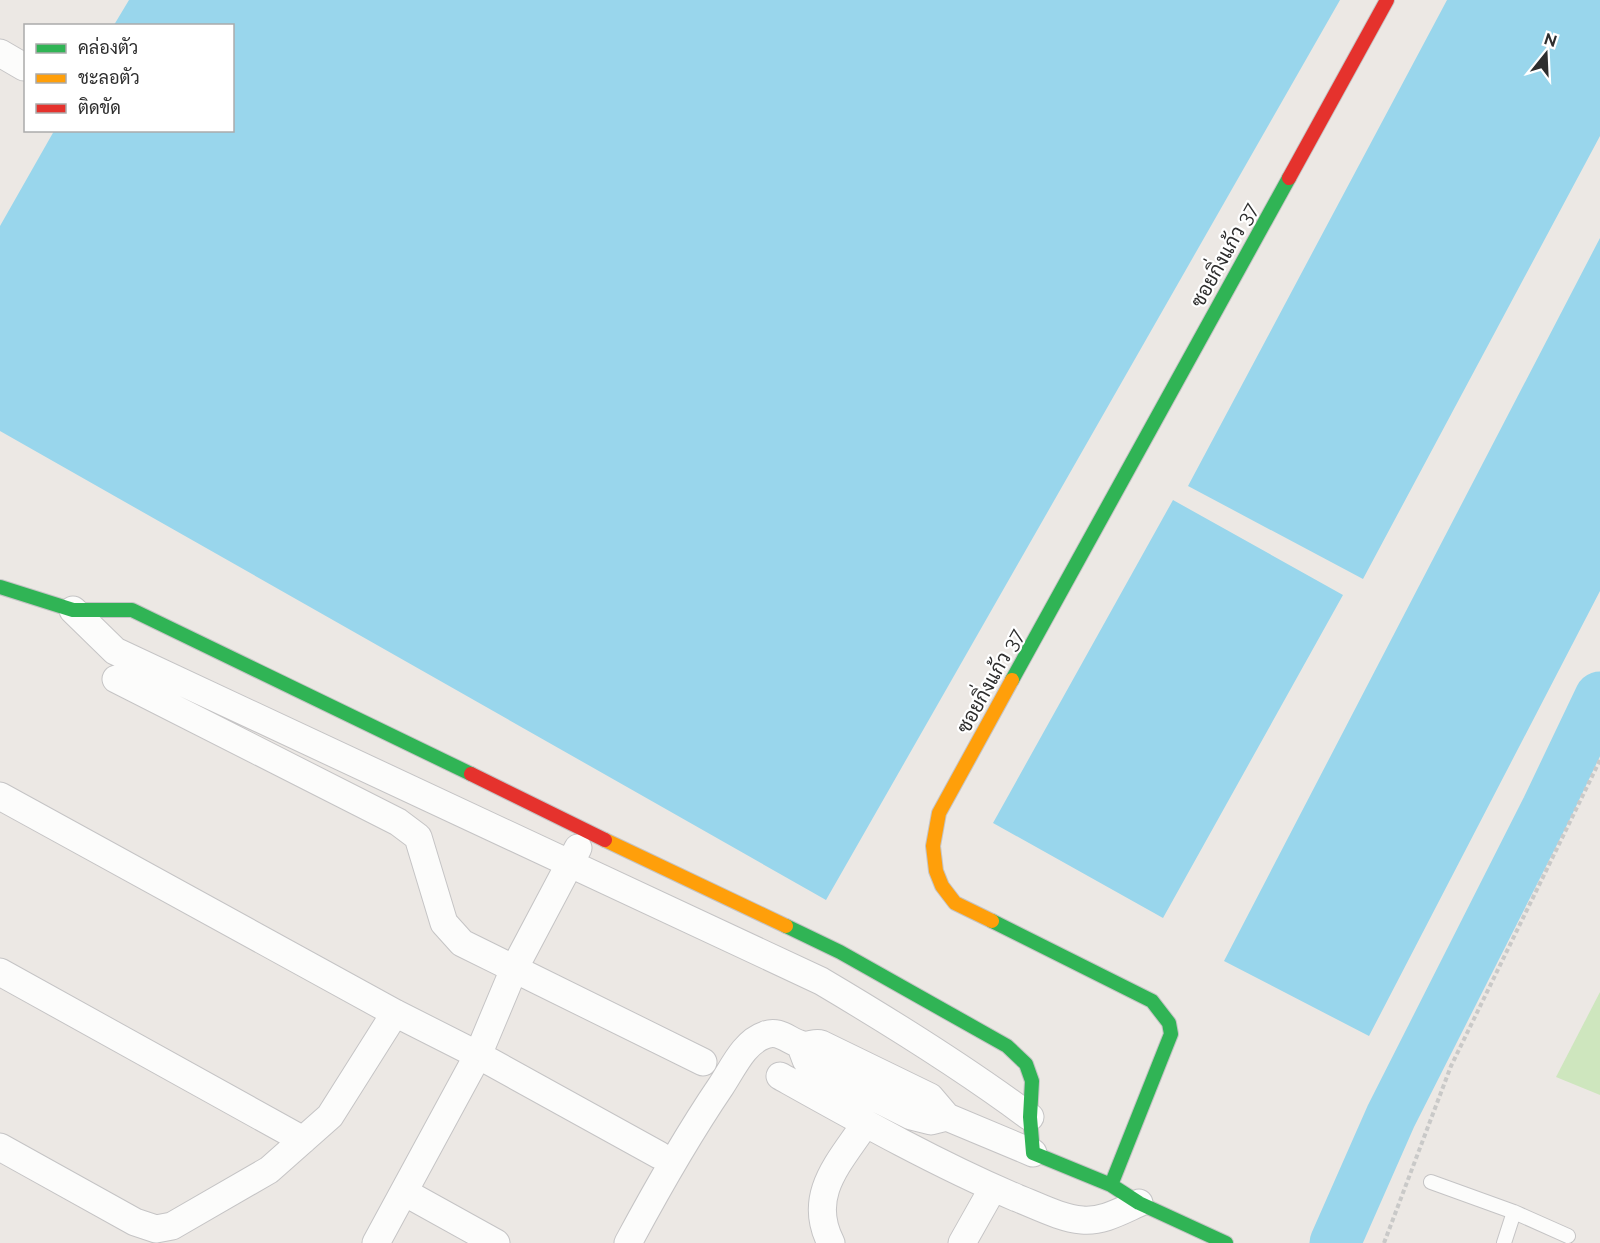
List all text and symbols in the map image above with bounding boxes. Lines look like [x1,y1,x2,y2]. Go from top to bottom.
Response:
legend [24,24,234,132]
north arrow [1516,24,1576,84]
text: N [1542,29,1559,51]
text: คล่องตัว [78,36,138,58]
text: ชะลอตัว [78,67,140,88]
text: ติดขัด [78,97,121,118]
street label: ซอยกิ่งแก้ว 37 [1182,196,1263,311]
street label: ซอยกิ่งแก้ว 37 [948,622,1029,737]

